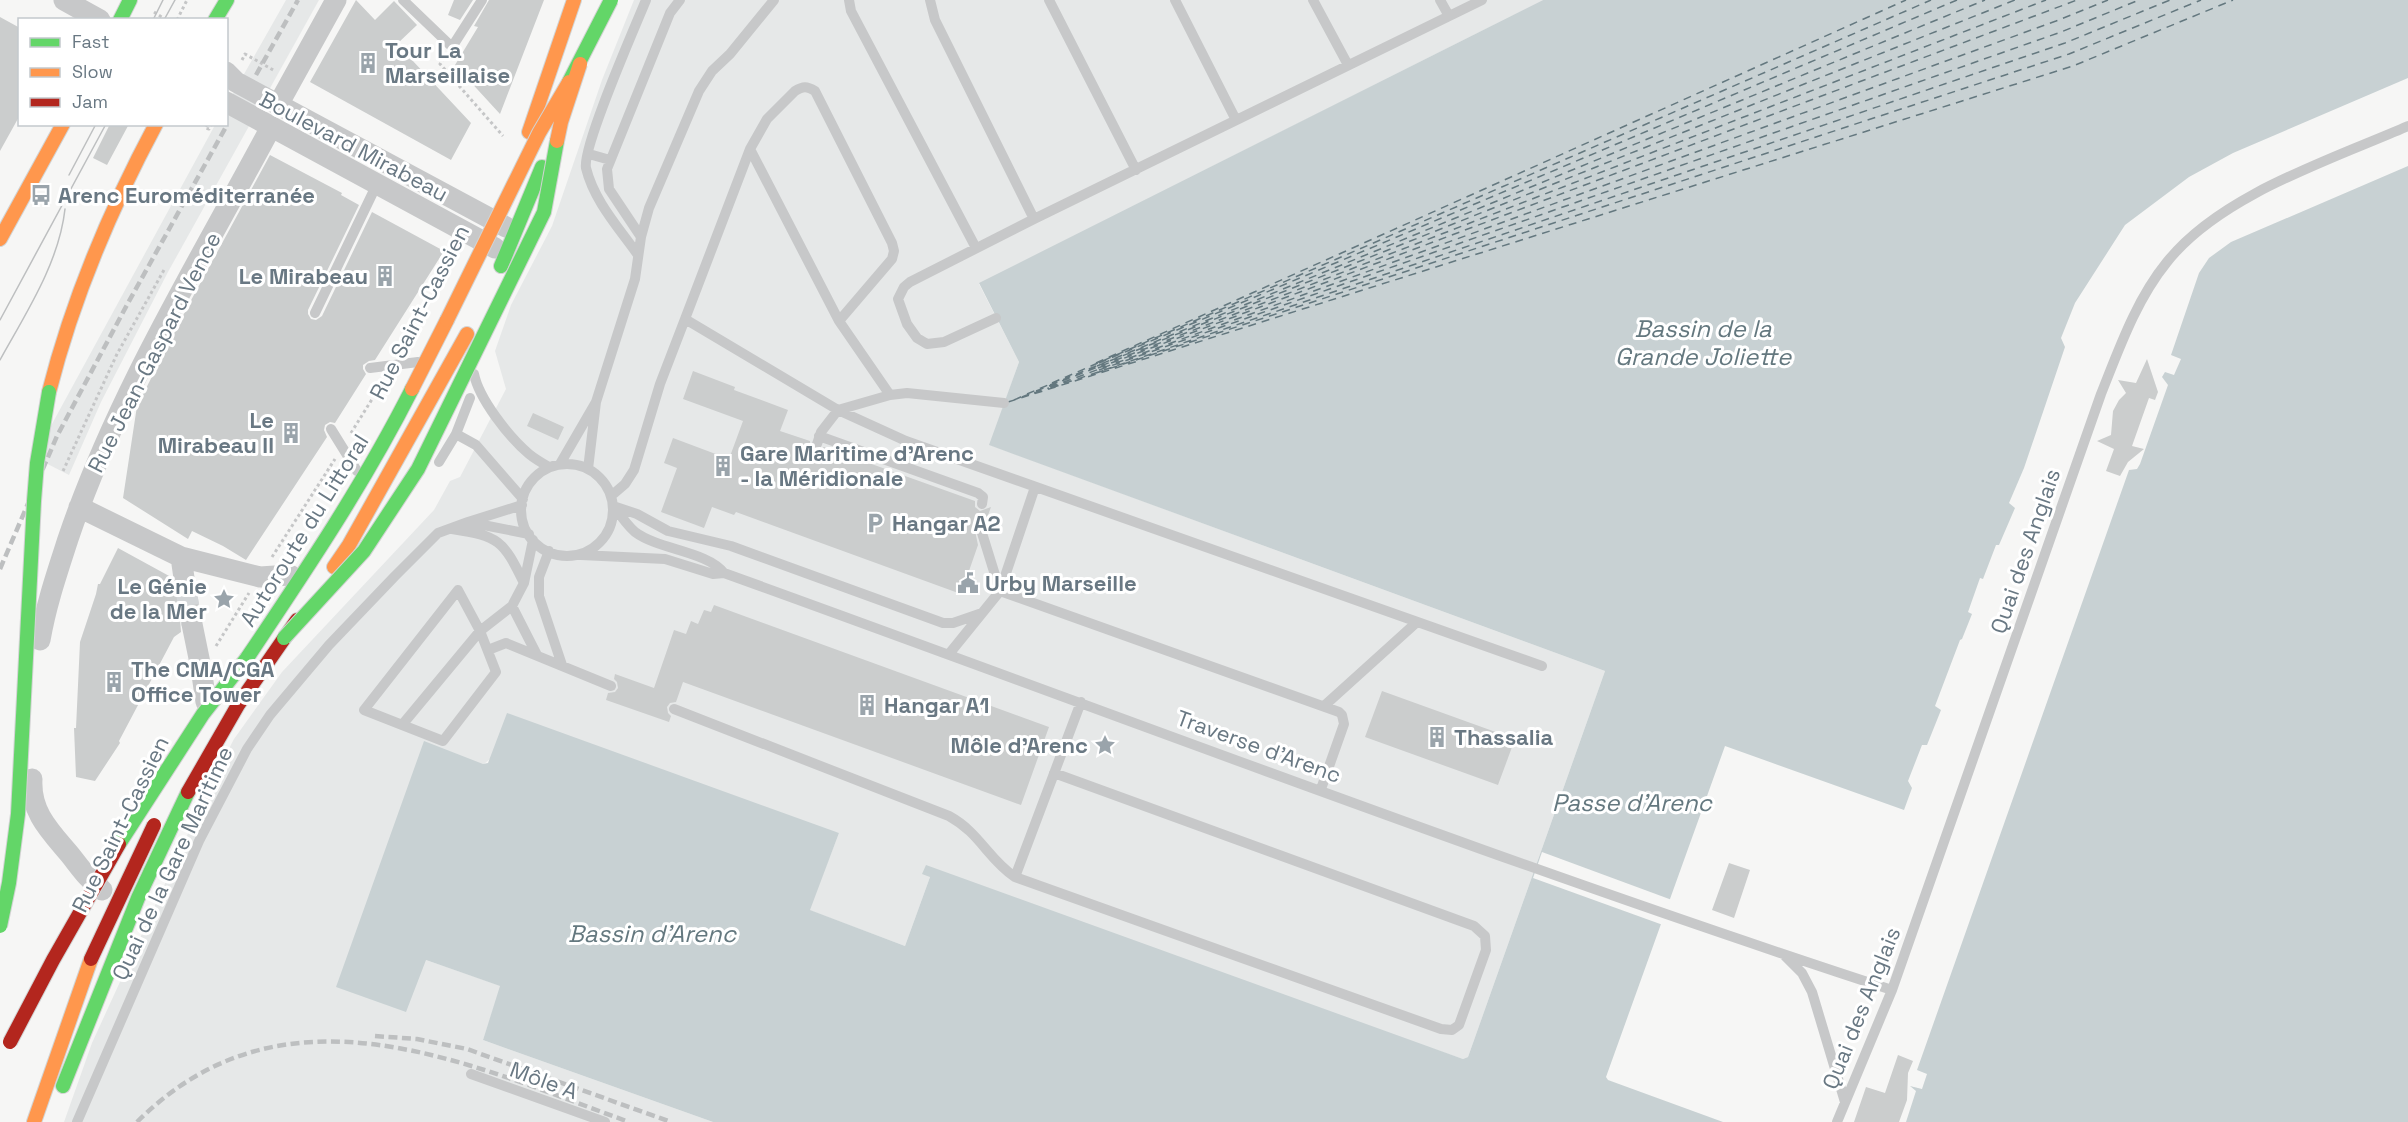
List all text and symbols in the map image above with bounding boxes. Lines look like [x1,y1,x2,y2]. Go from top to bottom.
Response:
legend [18,18,228,126]
text: Fast [72,30,109,53]
place label: Tour La Marseillaise [385,36,510,89]
building icon: Tour La Marseillaise [356,51,380,75]
text: Slow [72,60,113,83]
street label: Boulevard Mirabeau [255,84,453,208]
text: Jam [72,90,108,113]
place label: Arenc Euroméditerranée [58,181,315,209]
bus stop icon: Arenc Euroméditerranée [29,183,53,207]
street label: Rue Saint-Cassien [363,220,475,404]
street label: Rue Jean-Gaspard Vence [81,227,227,477]
place label: Le Mirabeau [239,262,368,290]
building icon: Le Mirabeau [373,264,397,288]
water label: Bassin de la Grande Joliette [1615,313,1792,372]
place label: Le Mirabeau II [158,406,274,459]
building icon: Le Mirabeau II [279,421,303,445]
street label: Autoroute du Littoral [233,429,375,631]
place label: Gare Maritime d'Arenc - la Méridionale [740,439,974,492]
building icon: Gare Maritime d'Arenc - la Méridionale [711,454,735,478]
street label: Quai des Anglais [1984,465,2066,637]
place label: Hangar A2 [892,509,1001,537]
parking icon: Hangar A2 [863,511,887,535]
place label: Urby Marseille [985,569,1137,597]
public building icon: Urby Marseille [956,571,980,595]
place label: Le Génie de la Mer [110,572,207,625]
place icon: Le Génie de la Mer [212,587,236,611]
place label: The CMA/CGA Office Tower [131,655,275,708]
building icon: The CMA/CGA Office Tower [102,670,126,694]
place label: Hangar A1 [884,691,989,719]
building icon: Hangar A1 [855,693,879,717]
street label: Traverse d'Arenc [1173,703,1345,789]
place label: Thassalia [1454,723,1554,751]
building icon: Thassalia [1425,725,1449,749]
street label: Rue Saint-Cassien [65,731,175,917]
place label: Môle d'Arenc [950,731,1088,759]
place icon: Môle d'Arenc [1093,733,1117,757]
street label: Quai de la Gare Maritime [105,742,239,984]
water label: Passe d'Arenc [1552,787,1714,818]
water label: Bassin d'Arenc [568,918,738,949]
street label: Quai des Anglais [1816,923,1906,1093]
street label: Môle A [506,1055,582,1105]

